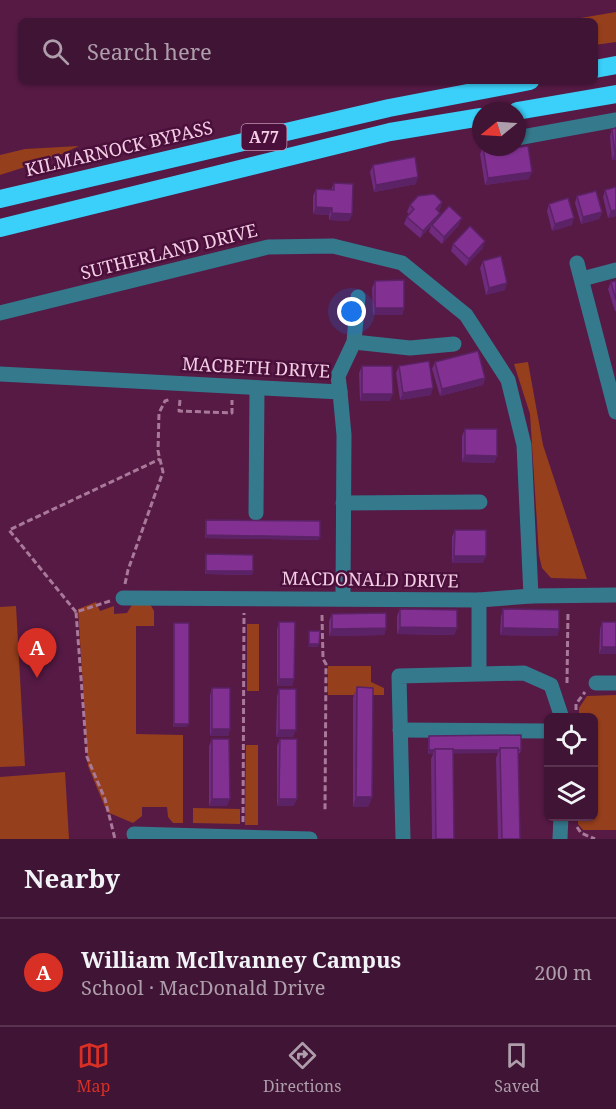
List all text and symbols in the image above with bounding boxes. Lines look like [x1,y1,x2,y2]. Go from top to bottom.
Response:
search box [18,18,598,84]
icon: search [39,35,72,68]
text: Search here [87,36,212,66]
north arrow [472,102,526,156]
street label: KILMARNOCK BYPASS [23,115,215,181]
road number: A77 [242,124,286,150]
street label: SUTHERLAND DRIVE [78,217,260,285]
your location [337,297,366,326]
street label: MACBETH DRIVE [181,351,331,383]
street label: MACDONALD DRIVE [281,565,459,593]
pin: A [18,628,57,678]
map controls [544,713,598,821]
button: locate [544,713,598,767]
button: layers [544,767,598,821]
text: Nearby [24,860,120,896]
text: William McIlvanney Campus [81,944,401,974]
text: A [36,959,51,986]
text: 200 m [534,959,592,986]
text: School · MacDonald Drive [81,974,326,1001]
tab: Map [76,1039,110,1097]
tab: Directions [263,1039,341,1097]
tab: Saved [494,1039,540,1097]

